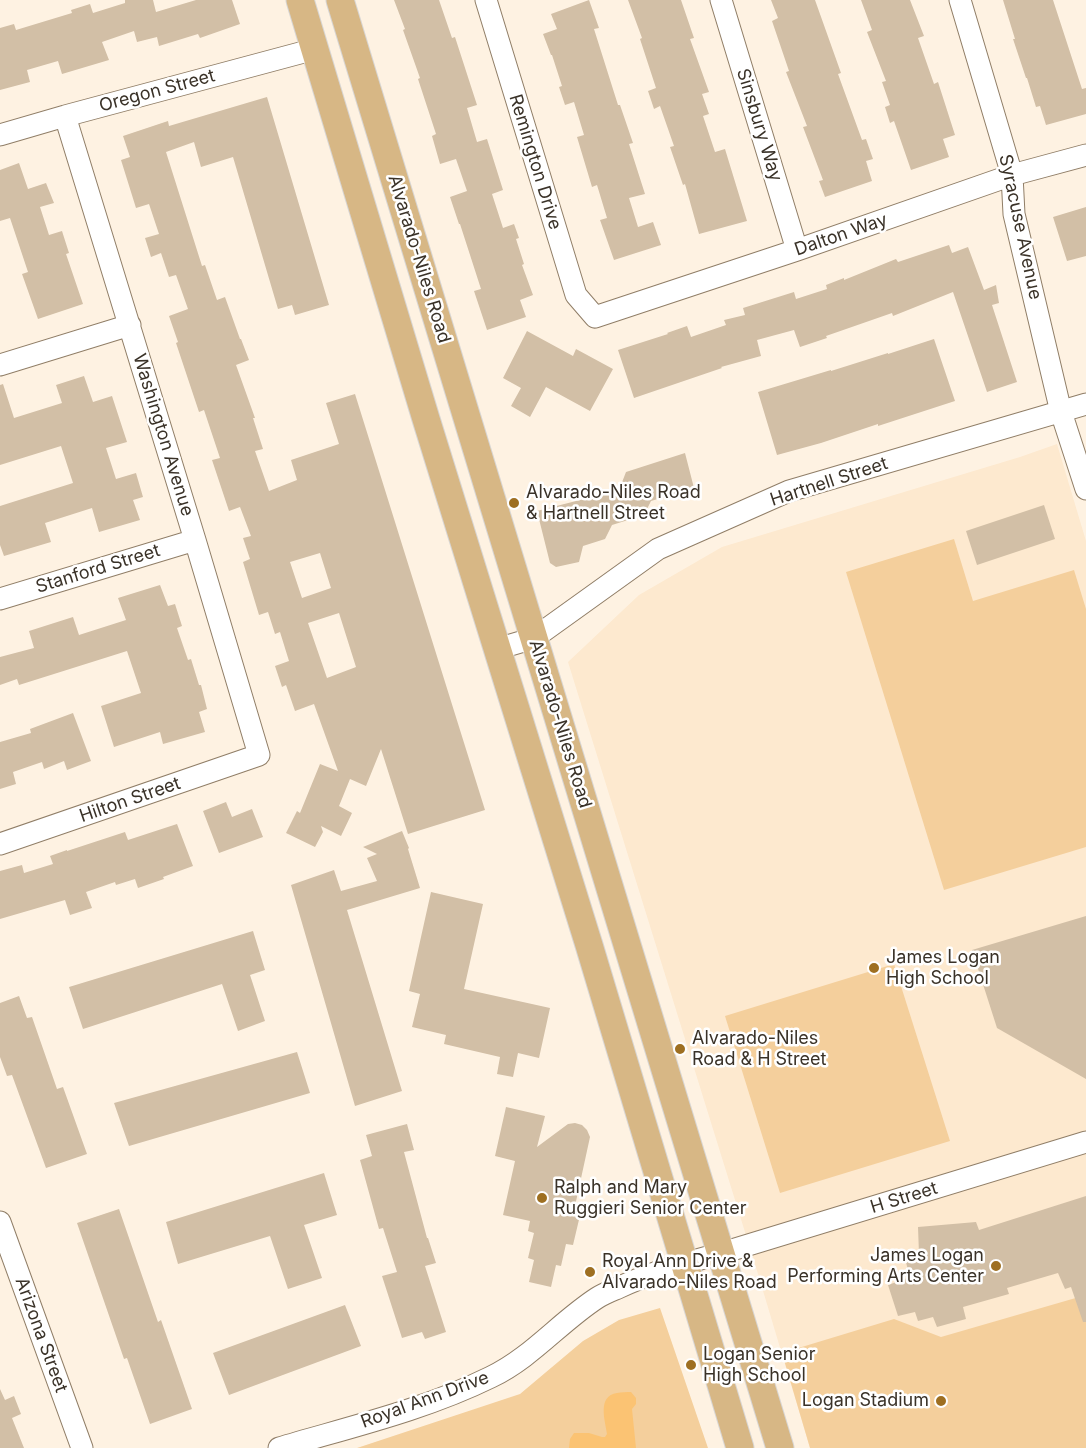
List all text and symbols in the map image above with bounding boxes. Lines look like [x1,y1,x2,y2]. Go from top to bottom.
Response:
street label: Oregon Street [97,65,217,117]
street label: Sinsbury Way [732,66,786,184]
street label: Remington Drive [504,92,566,232]
street label: Syracuse Avenue [994,152,1046,302]
street label: Alvarado-Niles Road [383,172,455,346]
street label: Dalton Way [792,209,890,261]
street label: Washington Avenue [128,351,198,519]
street label: Hartnell Street [768,453,890,511]
place label: Alvarado-Niles Road & Hartnell Street [526,482,701,524]
marker: Alvarado-Niles Road & Hartnell Street [507,496,521,510]
street label: Stanford Street [33,540,163,598]
street label: Alvarado-Niles Road [524,637,596,811]
street label: Hilton Street [77,773,183,827]
place label: James Logan High School [886,947,1000,990]
marker: James Logan High School [867,961,881,975]
place label: Alvarado-Niles Road & H Street [692,1028,826,1070]
marker: Alvarado-Niles Road & H Street [673,1042,687,1056]
place label: Ralph and Mary Ruggieri Senior Center [554,1177,747,1220]
street label: H Street [868,1178,940,1218]
marker: Ralph and Mary Ruggieri Senior Center [535,1191,549,1205]
place label: James Logan Performing Arts Center [787,1245,984,1288]
place label: Royal Ann Drive & Alvarado-Niles Road [602,1251,777,1294]
marker: James Logan Performing Arts Center [989,1259,1003,1273]
marker: Royal Ann Drive & Alvarado-Niles Road [583,1265,597,1279]
street label: Arizona Street [10,1275,72,1395]
place label: Logan Senior High School [703,1344,815,1386]
marker: Logan Senior High School [684,1358,698,1372]
street label: Royal Ann Drive [358,1367,492,1433]
place label: Logan Stadium [802,1390,929,1412]
marker: Logan Stadium [934,1394,948,1408]

